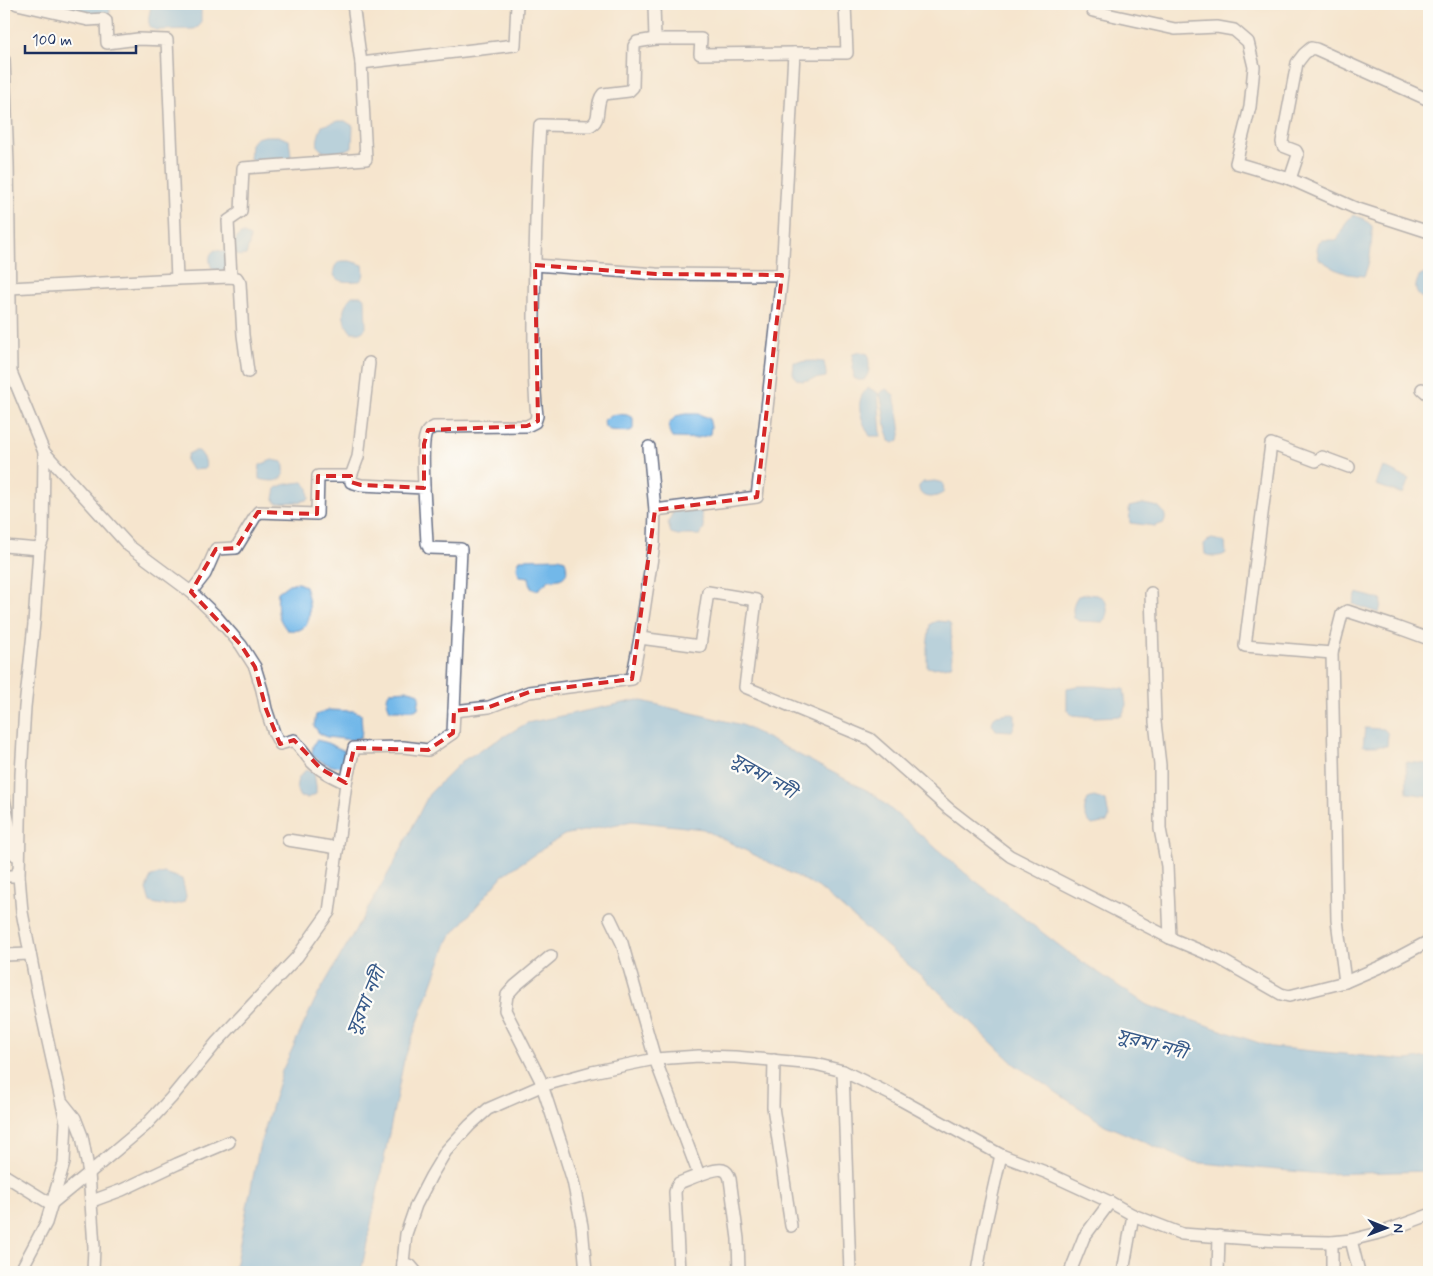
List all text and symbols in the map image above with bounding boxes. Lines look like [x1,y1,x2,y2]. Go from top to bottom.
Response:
scale bar [25,22,136,54]
text: 100 m [32,31,72,51]
water label: সুরমা নদী [726,747,804,807]
water label: সুরমা নদী [341,960,393,1040]
water label: সুরমা নদী [1114,1023,1193,1067]
north arrow [1360,1204,1410,1254]
text: N [1389,1223,1407,1233]

